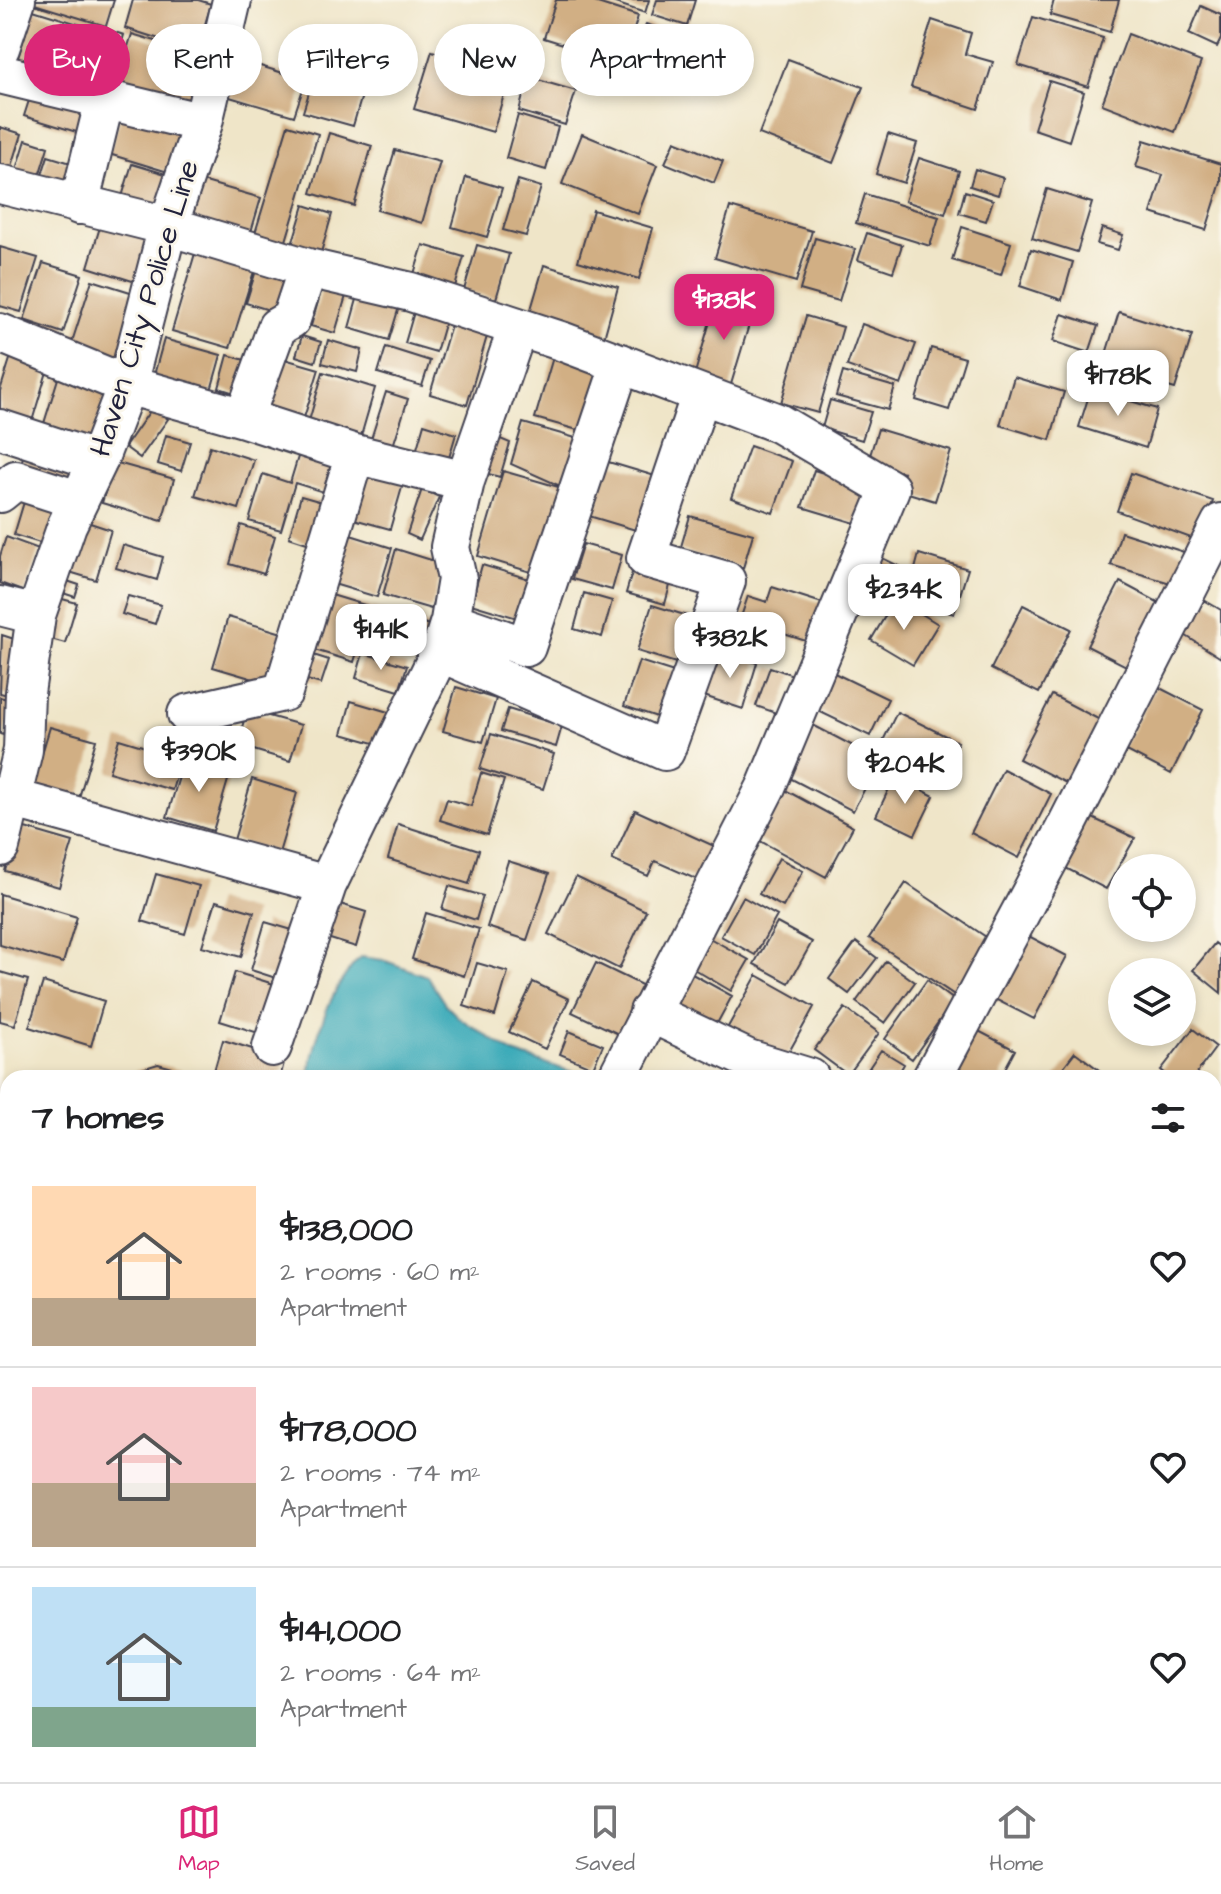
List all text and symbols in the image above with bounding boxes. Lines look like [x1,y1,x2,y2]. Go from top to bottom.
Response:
chip: Buy [24,24,130,96]
chip: Rent [146,24,262,96]
chip: Filters [278,24,418,96]
chip: New [434,24,545,96]
chip: Apartment [561,24,754,96]
street label: Haven City Police Line [80,155,211,462]
pin: $138K [668,274,780,342]
text: $138K [692,282,756,318]
pin: $178K [1062,350,1174,418]
text: $178K [1085,358,1151,394]
pin: $234K [848,564,960,632]
text: $234K [866,572,942,608]
pin: $141K [325,604,437,672]
text: $141K [354,612,408,648]
pin: $382K [674,612,786,680]
text: $382K [692,620,768,656]
pin: $390K [143,726,255,794]
text: $390K [162,734,236,770]
pin: $204K [849,738,961,806]
text: $204K [865,746,945,782]
map controls [1108,854,1196,1046]
button: locate [1108,854,1196,942]
button: layers [1108,958,1196,1046]
text: 7 homes [32,1094,164,1142]
icon: filters [1146,1096,1190,1140]
text: $138,000 [280,1206,413,1254]
icon: home [96,1218,192,1314]
icon: heart [1146,1244,1190,1288]
text: 2 rooms · 60 m² [280,1254,480,1290]
text: Apartment [280,1290,407,1326]
text: $178,000 [280,1407,417,1455]
icon: home [96,1419,192,1515]
icon: heart [1146,1445,1190,1489]
text: 2 rooms · 74 m² [280,1455,481,1491]
text: Apartment [280,1491,407,1527]
text: $141,000 [280,1607,401,1655]
icon: home [96,1619,192,1715]
icon: heart [1146,1645,1190,1689]
text: 2 rooms · 64 m² [280,1655,481,1691]
text: Apartment [280,1691,407,1727]
tab: Map [177,1800,221,1879]
tab: Saved [575,1800,635,1879]
tab: Home [989,1800,1044,1879]

